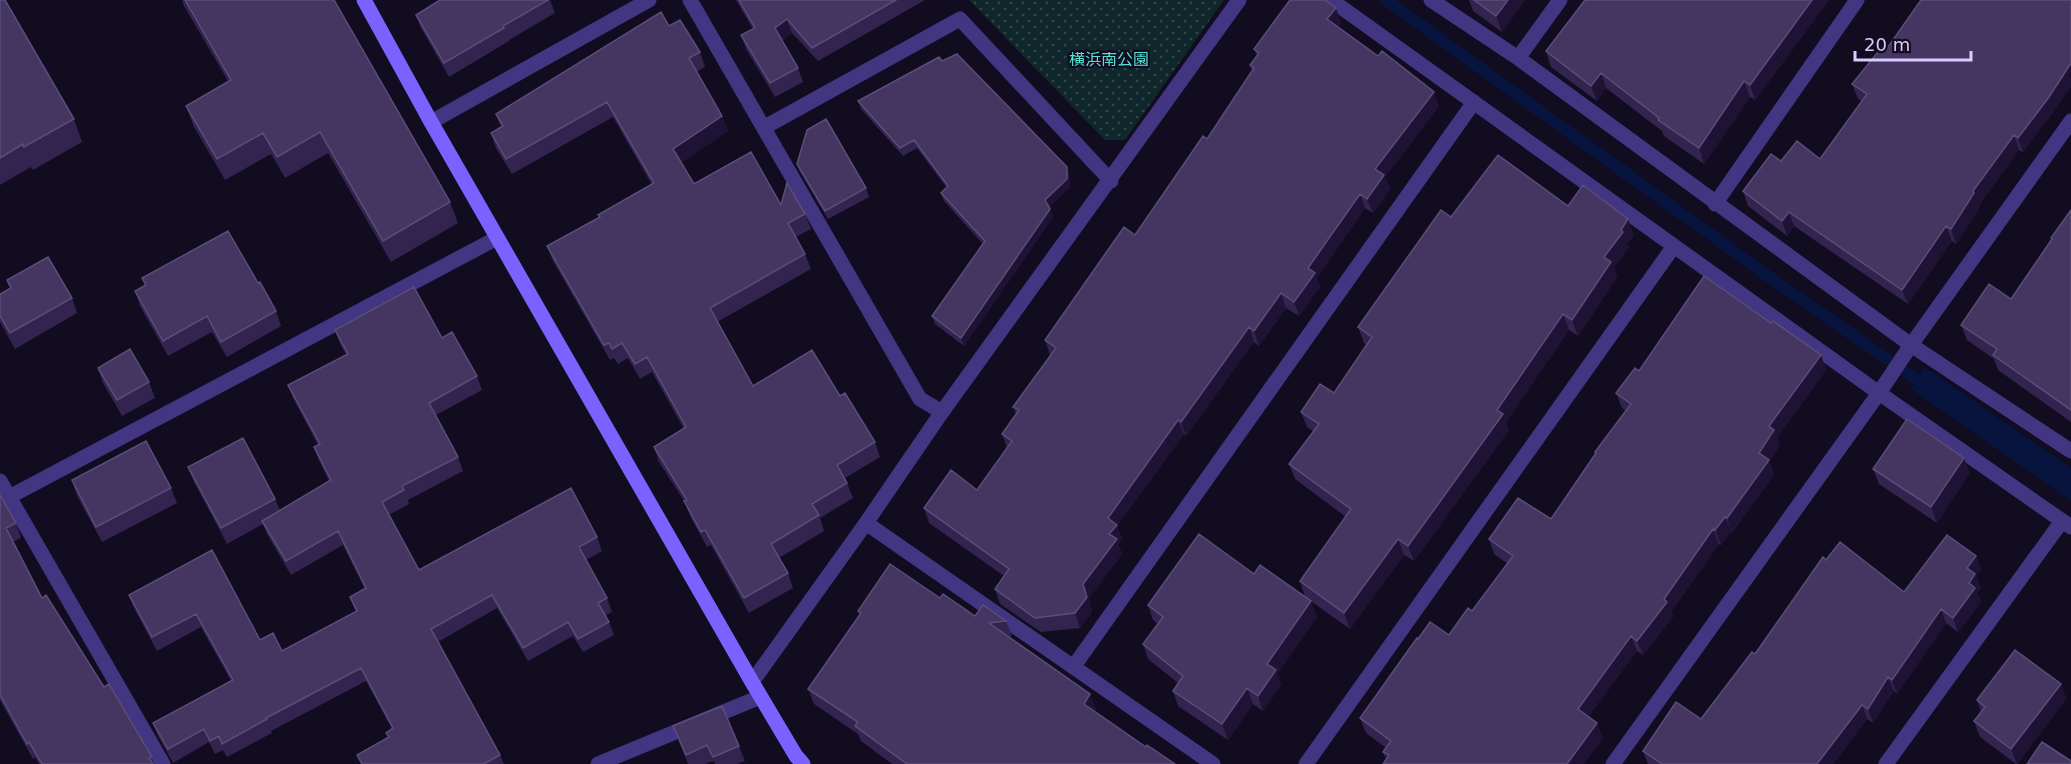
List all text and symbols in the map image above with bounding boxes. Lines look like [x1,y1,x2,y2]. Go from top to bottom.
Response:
scale bar [1855,24,1970,62]
text: 20 m [1864,34,1910,55]
park label: 横浜南公園 [1069,50,1149,69]

